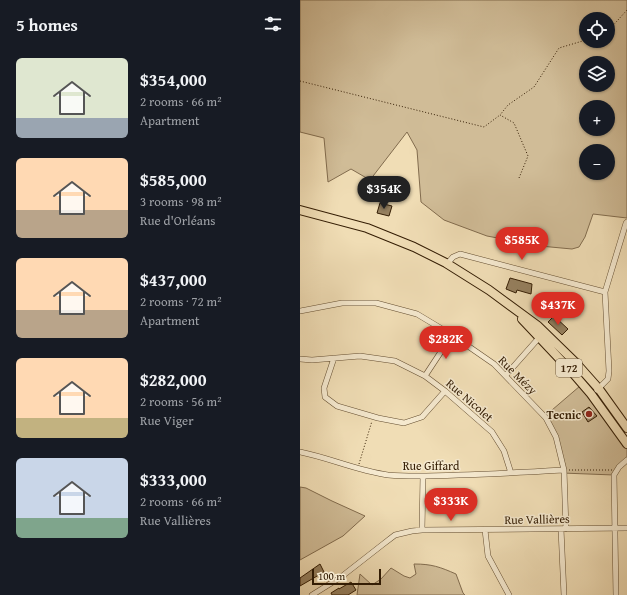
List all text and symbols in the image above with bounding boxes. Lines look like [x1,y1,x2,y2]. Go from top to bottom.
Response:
text: 5 homes [16,12,78,37]
map controls [579,12,615,180]
button: locate [579,12,615,48]
icon: filters [262,13,284,35]
button: layers [579,56,615,92]
text: $354,000 [140,67,206,92]
icon: home [48,74,96,122]
text: 2 rooms · 66 m² [140,92,222,111]
button: + [579,100,615,136]
text: Apartment [140,111,200,130]
button: − [579,144,615,180]
text: $585,000 [140,167,206,192]
icon: home [48,174,96,222]
pin: $354K [356,176,412,210]
text: $354K [366,179,402,198]
text: 3 rooms · 98 m² [140,192,222,211]
text: Rue d'Orléans [140,211,215,230]
pin: $585K [494,227,550,261]
text: $585K [504,230,540,249]
text: $437,000 [140,267,206,292]
icon: home [48,274,96,322]
text: 2 rooms · 72 m² [140,292,222,311]
pin: $437K [530,292,586,326]
text: $437K [540,295,576,314]
text: Apartment [140,311,200,330]
pin: $282K [418,326,474,360]
text: $282K [428,329,464,348]
street label: Rue Mézy [495,352,541,398]
road number: 172 [556,359,582,377]
text: $282,000 [140,367,206,392]
icon: home [48,374,96,422]
street label: Rue Nicolet [443,375,498,426]
text: 2 rooms · 56 m² [140,392,222,411]
place label: Tecnic [547,406,581,423]
marker: Tecnic [584,409,594,419]
text: Rue Viger [140,411,194,430]
street label: Rue Giffard [403,457,460,474]
text: $333,000 [140,467,206,492]
icon: home [48,474,96,522]
pin: $333K [423,488,479,522]
text: $333K [433,491,469,510]
text: 2 rooms · 66 m² [140,492,222,511]
street label: Rue Vallières [504,510,570,528]
text: Rue Vallières [140,511,211,530]
scale bar [312,567,381,586]
text: 100 m [318,568,345,584]

